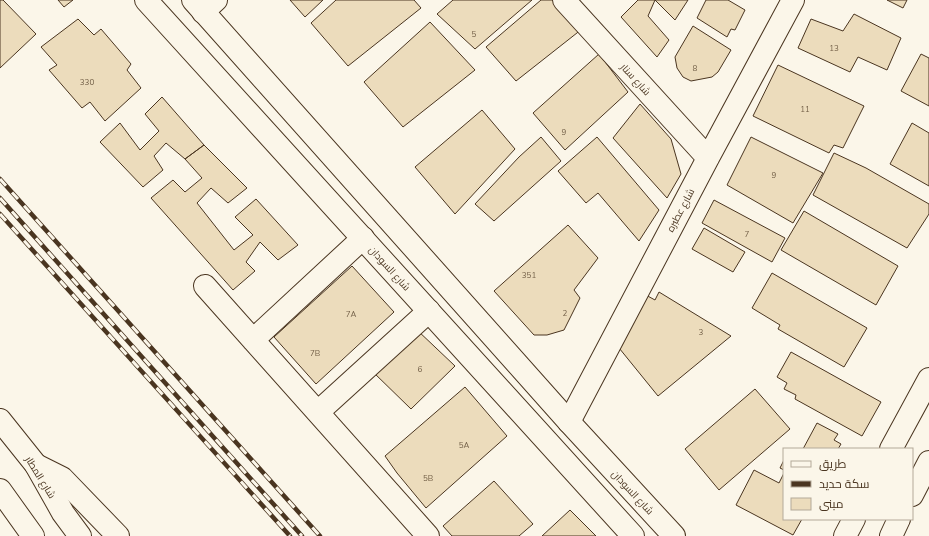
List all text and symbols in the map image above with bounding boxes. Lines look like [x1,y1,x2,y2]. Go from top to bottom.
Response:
house number: 5 [472,29,477,40]
house number: 13 [829,43,839,54]
street label: شارع سنار [616,60,653,99]
house number: 8 [693,63,698,74]
house number: 330 [80,77,94,88]
house number: 11 [800,104,810,115]
house number: 9 [562,127,567,138]
house number: 9 [772,170,777,181]
street label: شارع عطبره [664,186,698,235]
house number: 7 [745,229,750,240]
street label: شارع السودان [365,243,413,294]
house number: 351 [522,270,536,281]
house number: 2 [563,308,568,319]
house number: 7A [346,309,356,320]
house number: 3 [699,327,704,338]
house number: 7B [310,348,320,359]
house number: 6 [418,364,423,375]
house number: 5A [459,440,469,451]
legend [783,448,913,520]
street label: شارع المطار [21,453,59,501]
text: طريق [819,456,847,472]
street label: شارع السودان [608,467,656,518]
house number: 5B [423,473,433,484]
text: سكة حديد [819,476,870,492]
text: مبنى [819,496,844,512]

